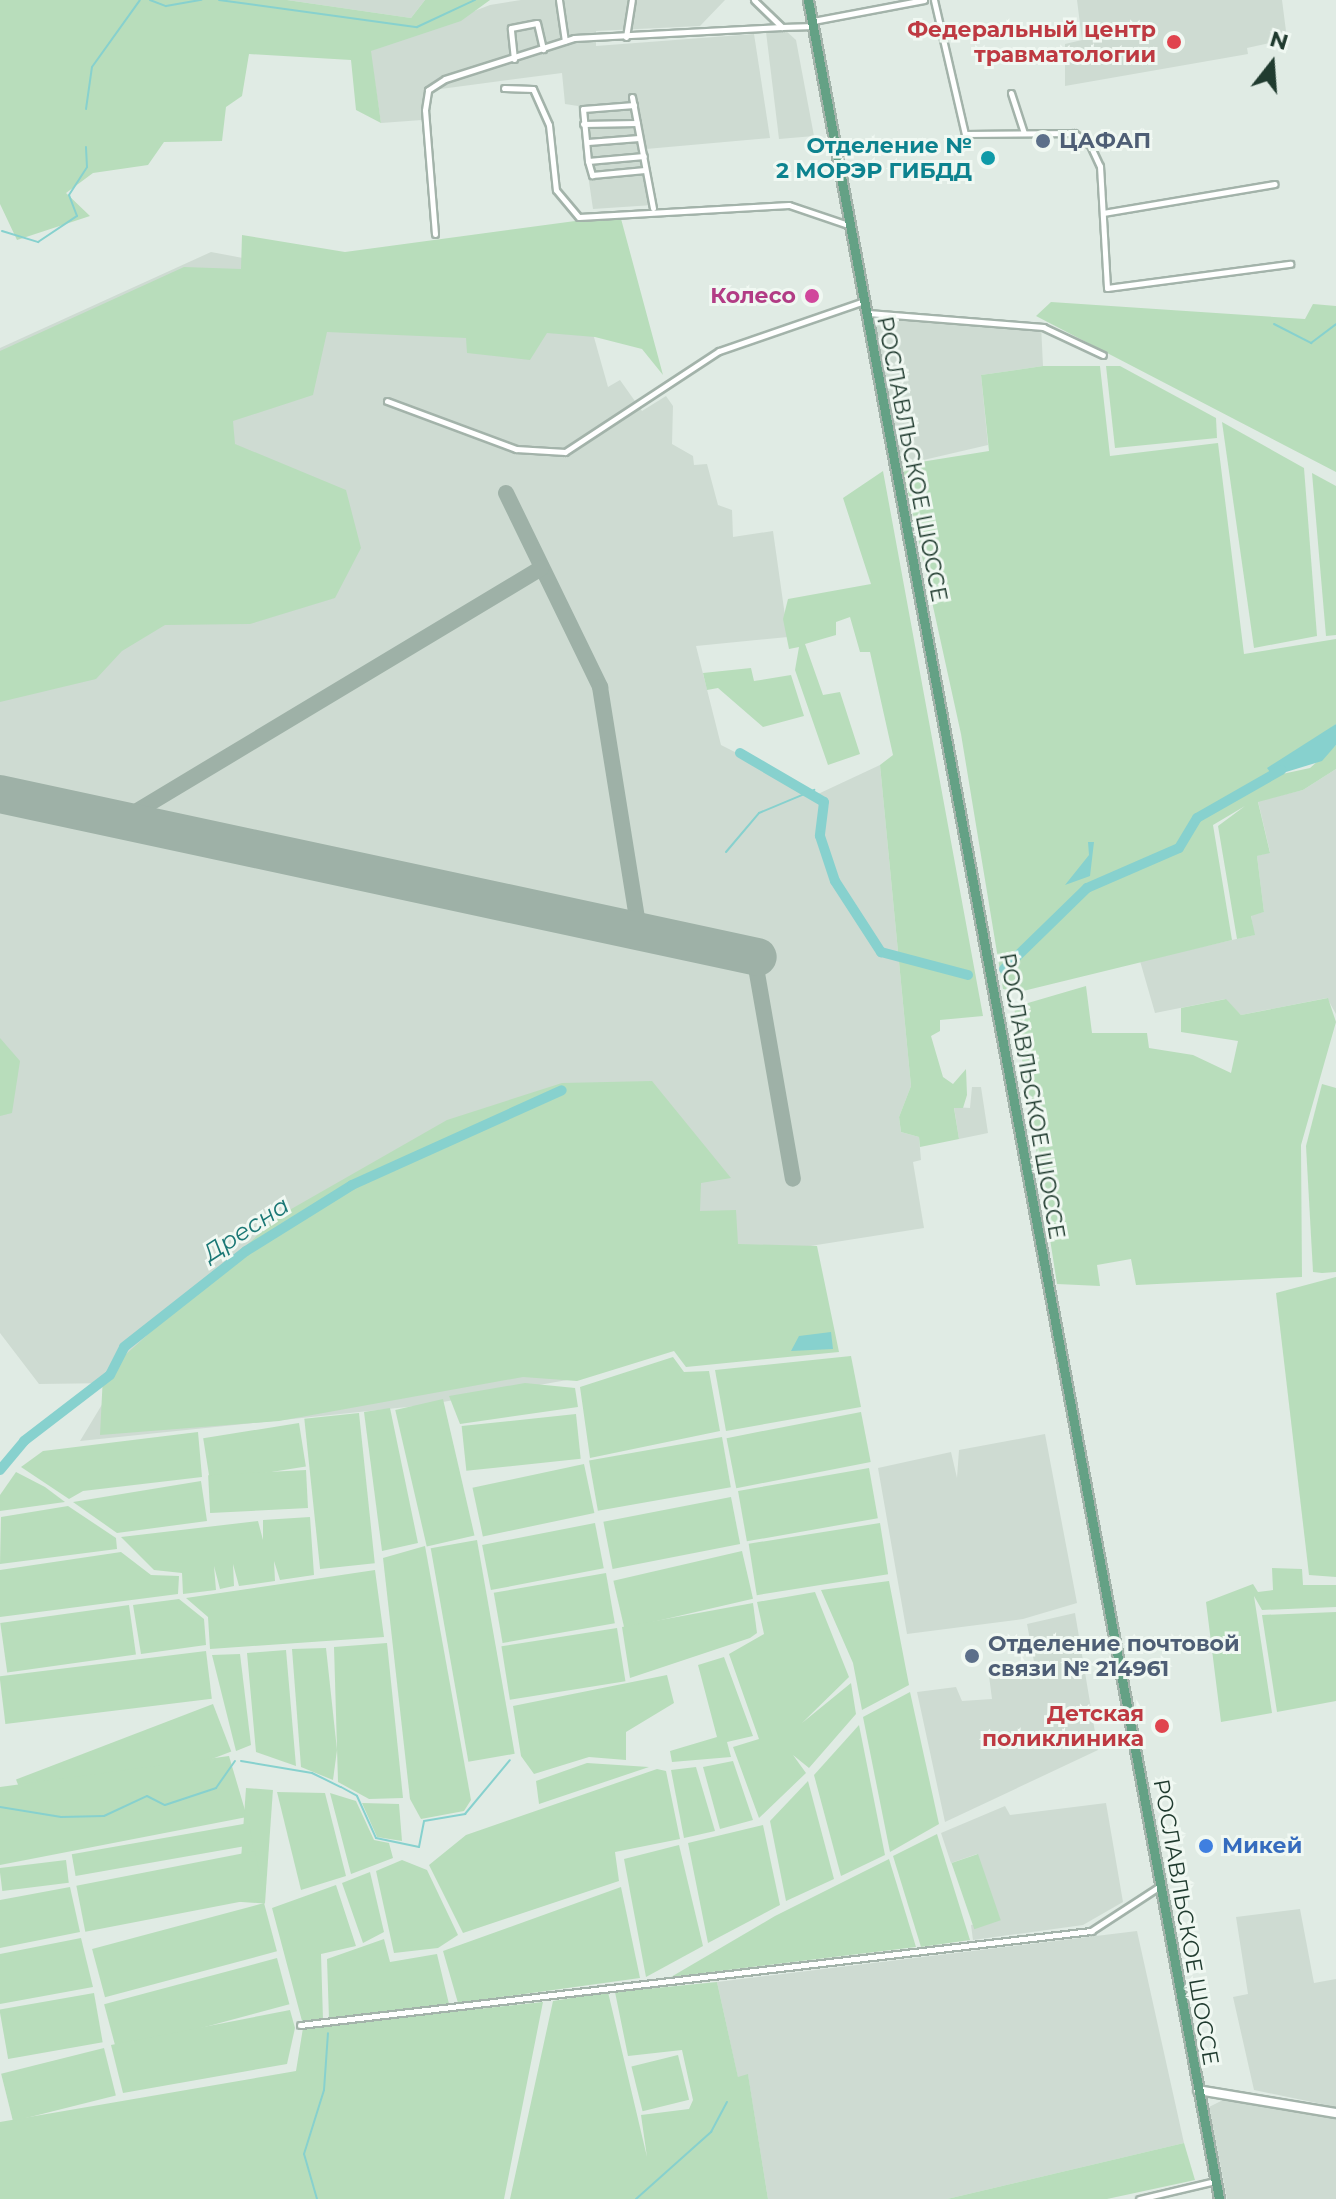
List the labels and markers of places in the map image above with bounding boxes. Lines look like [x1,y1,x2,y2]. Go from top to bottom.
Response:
place label: Федеральный центр травматологии [907,16,1156,68]
marker: Федеральный центр травматологии [1163,31,1185,53]
place label: ЦАФАП [1059,128,1151,154]
place label: Отделение № 2 МОРЭР ГИБДД [776,132,972,184]
marker: ЦАФАП [1034,132,1052,150]
marker: Отделение № 2 МОРЭР ГИБДД [979,149,997,167]
place label: Колесо [710,283,796,309]
marker: Колесо [803,287,821,305]
place label: Отделение почтовой связи № 214961 [988,1630,1240,1682]
marker: Отделение почтовой связи № 214961 [963,1647,981,1665]
place label: Детская поликлиника [982,1700,1144,1752]
marker: Детская поликлиника [1151,1715,1173,1737]
place label: Микей [1222,1833,1302,1859]
marker: Микей [1197,1837,1215,1855]

